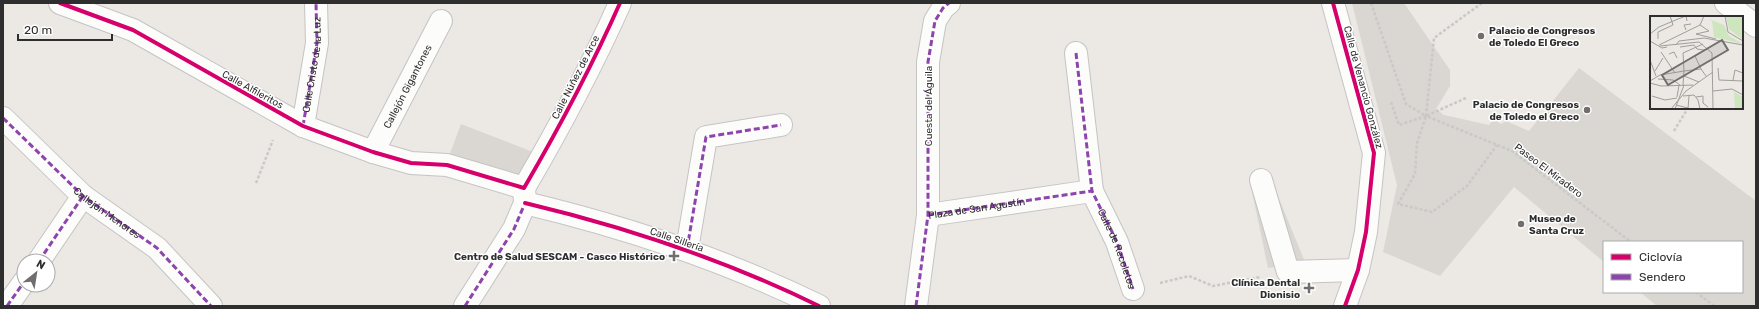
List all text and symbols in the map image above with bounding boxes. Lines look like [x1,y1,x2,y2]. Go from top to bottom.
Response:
scale bar [18,16,112,42]
inset map [1650,16,1743,109]
street label: Calle Cristo de la Luz [300,17,324,114]
text: 20 m [24,23,52,37]
street label: Calle de Venancio González [1341,25,1385,150]
place label: Palacio de Congresos de Toledo El Greco [1489,25,1596,49]
marker: Palacio de Congresos de Toledo El Greco [1476,31,1486,41]
street label: Calle Núñez de Arce [550,33,602,121]
street label: Callejón Gigantones [381,43,435,131]
street label: Cuesta del Águila [923,66,935,146]
street label: Calle Alfileritos [220,68,285,112]
place label: Palacio de Congresos de Toledo el Greco [1473,99,1579,123]
marker: Palacio de Congresos de Toledo el Greco [1582,105,1592,115]
street label: Paseo El Miradero [1512,141,1585,200]
street label: Callejón Menores [71,185,142,241]
street label: Plaza de San Agustín [927,196,1026,222]
street label: Calle de Recoletos [1095,207,1138,291]
place label: Museo de Santa Cruz [1529,213,1585,237]
marker: Museo de Santa Cruz [1516,219,1526,229]
street label: Calle Sillería [648,225,705,255]
legend [1603,241,1743,293]
marker: Centro de Salud SESCAM - Casco Histórico [668,250,680,262]
text: Ciclovía [1639,250,1682,264]
place label: Centro de Salud SESCAM - Casco Histórico [454,251,665,263]
north arrow [16,253,56,293]
text: N [34,257,47,272]
text: Sendero [1639,270,1686,284]
place label: Clínica Dental Dionisio [1231,277,1300,301]
marker: Clínica Dental Dionisio [1303,282,1315,294]

